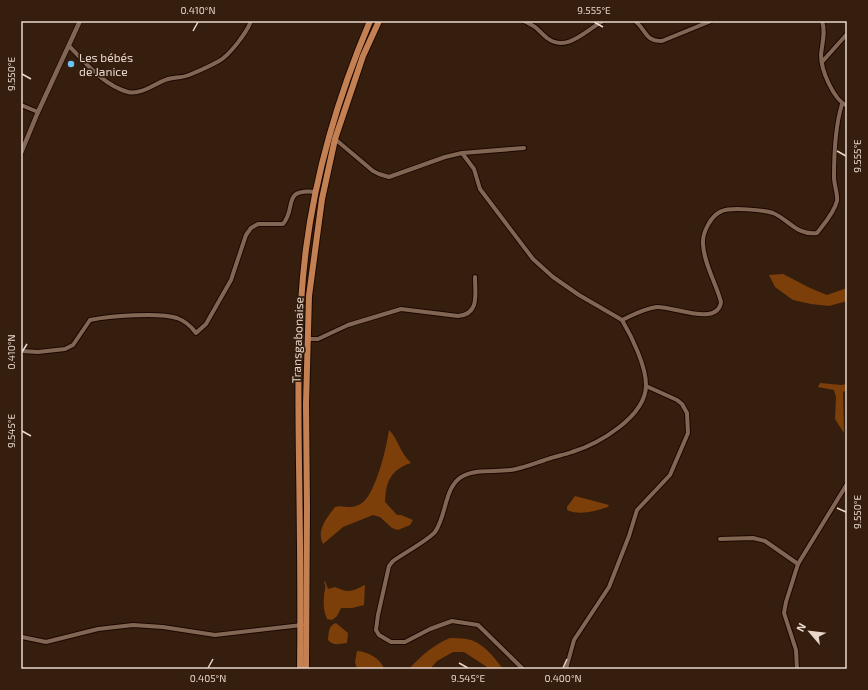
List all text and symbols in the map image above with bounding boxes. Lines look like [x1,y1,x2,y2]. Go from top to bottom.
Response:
text: 0.410°N [180,4,216,16]
text: 9.555°E [577,4,611,16]
place label: Les bébés de Janice [79,50,133,78]
text: 9.550°E [5,57,17,91]
marker: Les bébés de Janice [66,59,76,69]
text: 9.555°E [851,139,863,173]
street label: Transgabonaise [288,297,306,383]
text: 0.410°N [5,334,17,370]
text: 9.545°E [5,414,17,448]
text: 9.550°E [851,495,863,529]
north arrow [790,612,830,652]
text: N [793,620,808,634]
text: 0.405°N [190,672,226,684]
text: 9.545°E [451,672,485,684]
text: 0.400°N [544,672,582,684]

